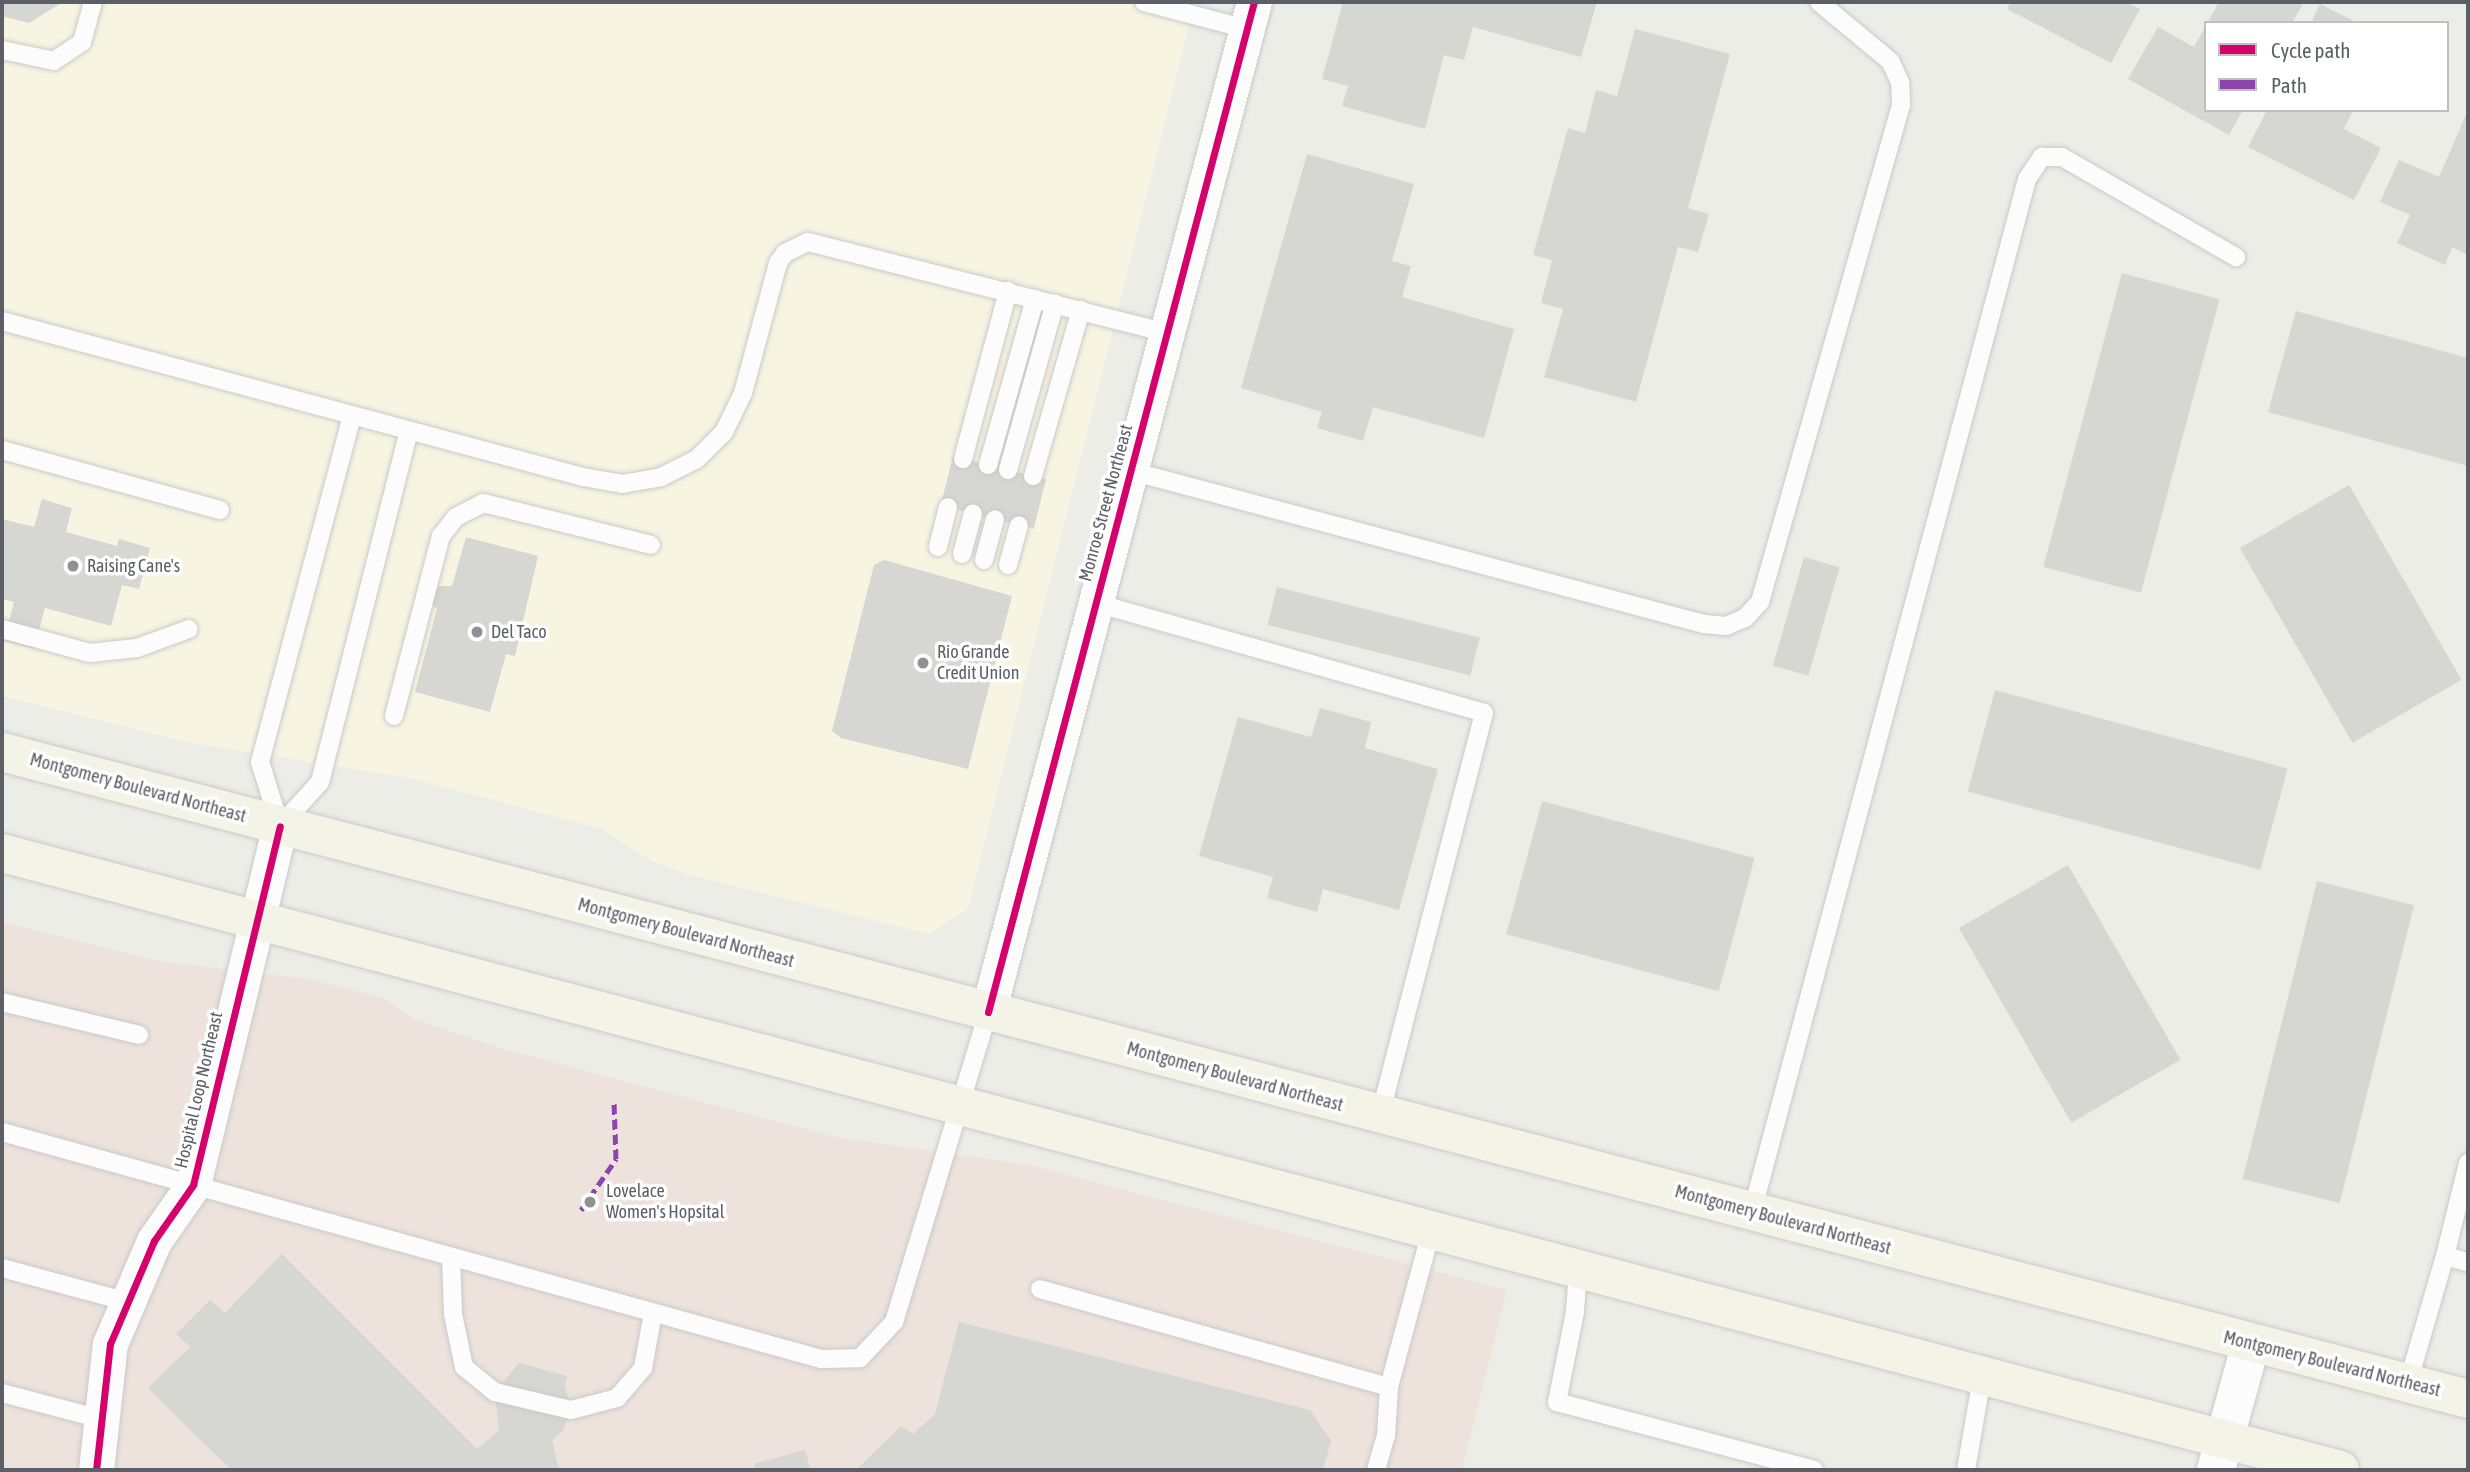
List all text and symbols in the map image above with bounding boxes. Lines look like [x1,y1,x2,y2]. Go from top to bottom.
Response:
legend [2204,21,2449,112]
text: Cycle path [2271,38,2350,62]
text: Path [2271,73,2307,97]
street label: Monroe Street Northeast [1075,422,1137,584]
place label: Raising Cane's [87,555,180,577]
marker: Raising Cane's [65,558,81,574]
place label: Del Taco [491,621,547,643]
marker: Del Taco [469,624,485,640]
place label: Rio Grande Credit Union [937,642,1019,684]
marker: Rio Grande Credit Union [915,655,931,671]
street label: Montgomery Boulevard Northeast [28,749,248,827]
street label: Montgomery Boulevard Northeast [576,894,796,972]
street label: Hospital Loop Northeast [171,1010,227,1170]
street label: Montgomery Boulevard Northeast [1125,1038,1345,1116]
place label: Lovelace Women's Hopsital [606,1181,725,1224]
street label: Montgomery Boulevard Northeast [1673,1181,1893,1259]
marker: Lovelace Women's Hopsital [580,1192,600,1212]
street label: Montgomery Boulevard Northeast [2221,1327,2443,1401]

